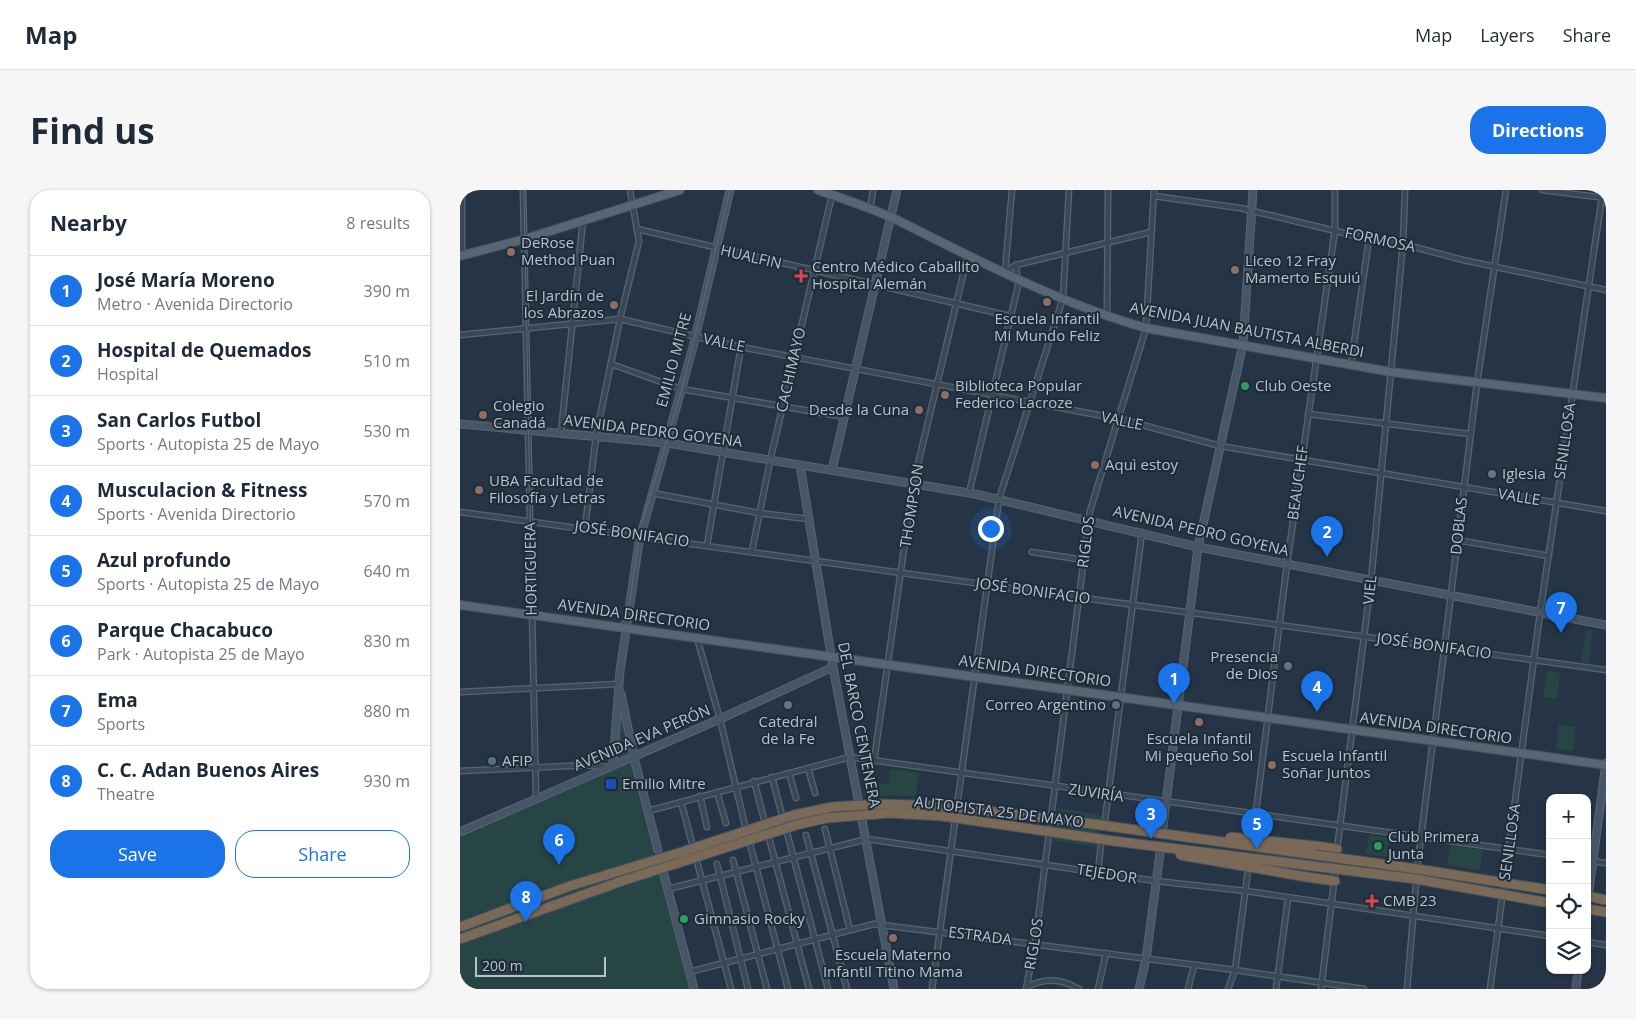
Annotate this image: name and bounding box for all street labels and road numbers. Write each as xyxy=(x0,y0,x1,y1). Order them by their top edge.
street label: FORMOSA xyxy=(1343,222,1418,256)
street label: HUALFIN xyxy=(719,239,784,273)
street label: AVENIDA JUAN BAUTISTA ALBERDI xyxy=(1128,296,1366,362)
street label: EMILIO MITRE xyxy=(651,310,695,409)
street label: CACHIMAYO xyxy=(771,325,810,414)
street label: VALLE xyxy=(701,328,747,356)
street label: SENILLOSA xyxy=(1549,401,1579,480)
street label: VALLE xyxy=(1099,406,1145,434)
street label: AVENIDA PEDRO GOYENA xyxy=(563,409,744,451)
street label: BEAUCHEF xyxy=(1282,444,1312,521)
street label: THOMPSON xyxy=(895,462,928,549)
street label: VALLE xyxy=(1497,483,1542,509)
street label: DOBLAS xyxy=(1445,496,1471,556)
street label: AVENIDA PEDRO GOYENA xyxy=(1111,500,1291,560)
street label: JOSÉ BONIFACIO xyxy=(572,515,691,551)
street label: RIGLOS xyxy=(1072,515,1098,569)
street label: HORTIGUERA xyxy=(519,522,541,616)
street label: JOSÉ BONIFACIO xyxy=(973,572,1092,608)
street label: VIEL xyxy=(1358,574,1380,606)
street label: AVENIDA DIRECTORIO xyxy=(557,593,712,635)
street label: JOSÉ BONIFACIO xyxy=(1374,627,1493,663)
street label: DEL BARCO CENTENERA xyxy=(834,640,886,810)
street label: AVENIDA DIRECTORIO xyxy=(958,649,1113,691)
street label: AVENIDA EVA PERÓN xyxy=(570,699,713,775)
street label: AVENIDA DIRECTORIO xyxy=(1359,706,1514,748)
street label: ZUVIRÍA xyxy=(1067,778,1126,806)
street label: AUTOPISTA 25 DE MAYO xyxy=(913,791,1085,831)
street label: SENILLOSA xyxy=(1494,802,1524,881)
street label: TEJEDOR xyxy=(1076,858,1139,888)
street label: RIGLOS xyxy=(1019,917,1047,971)
street label: ESTRADA xyxy=(947,921,1014,949)

